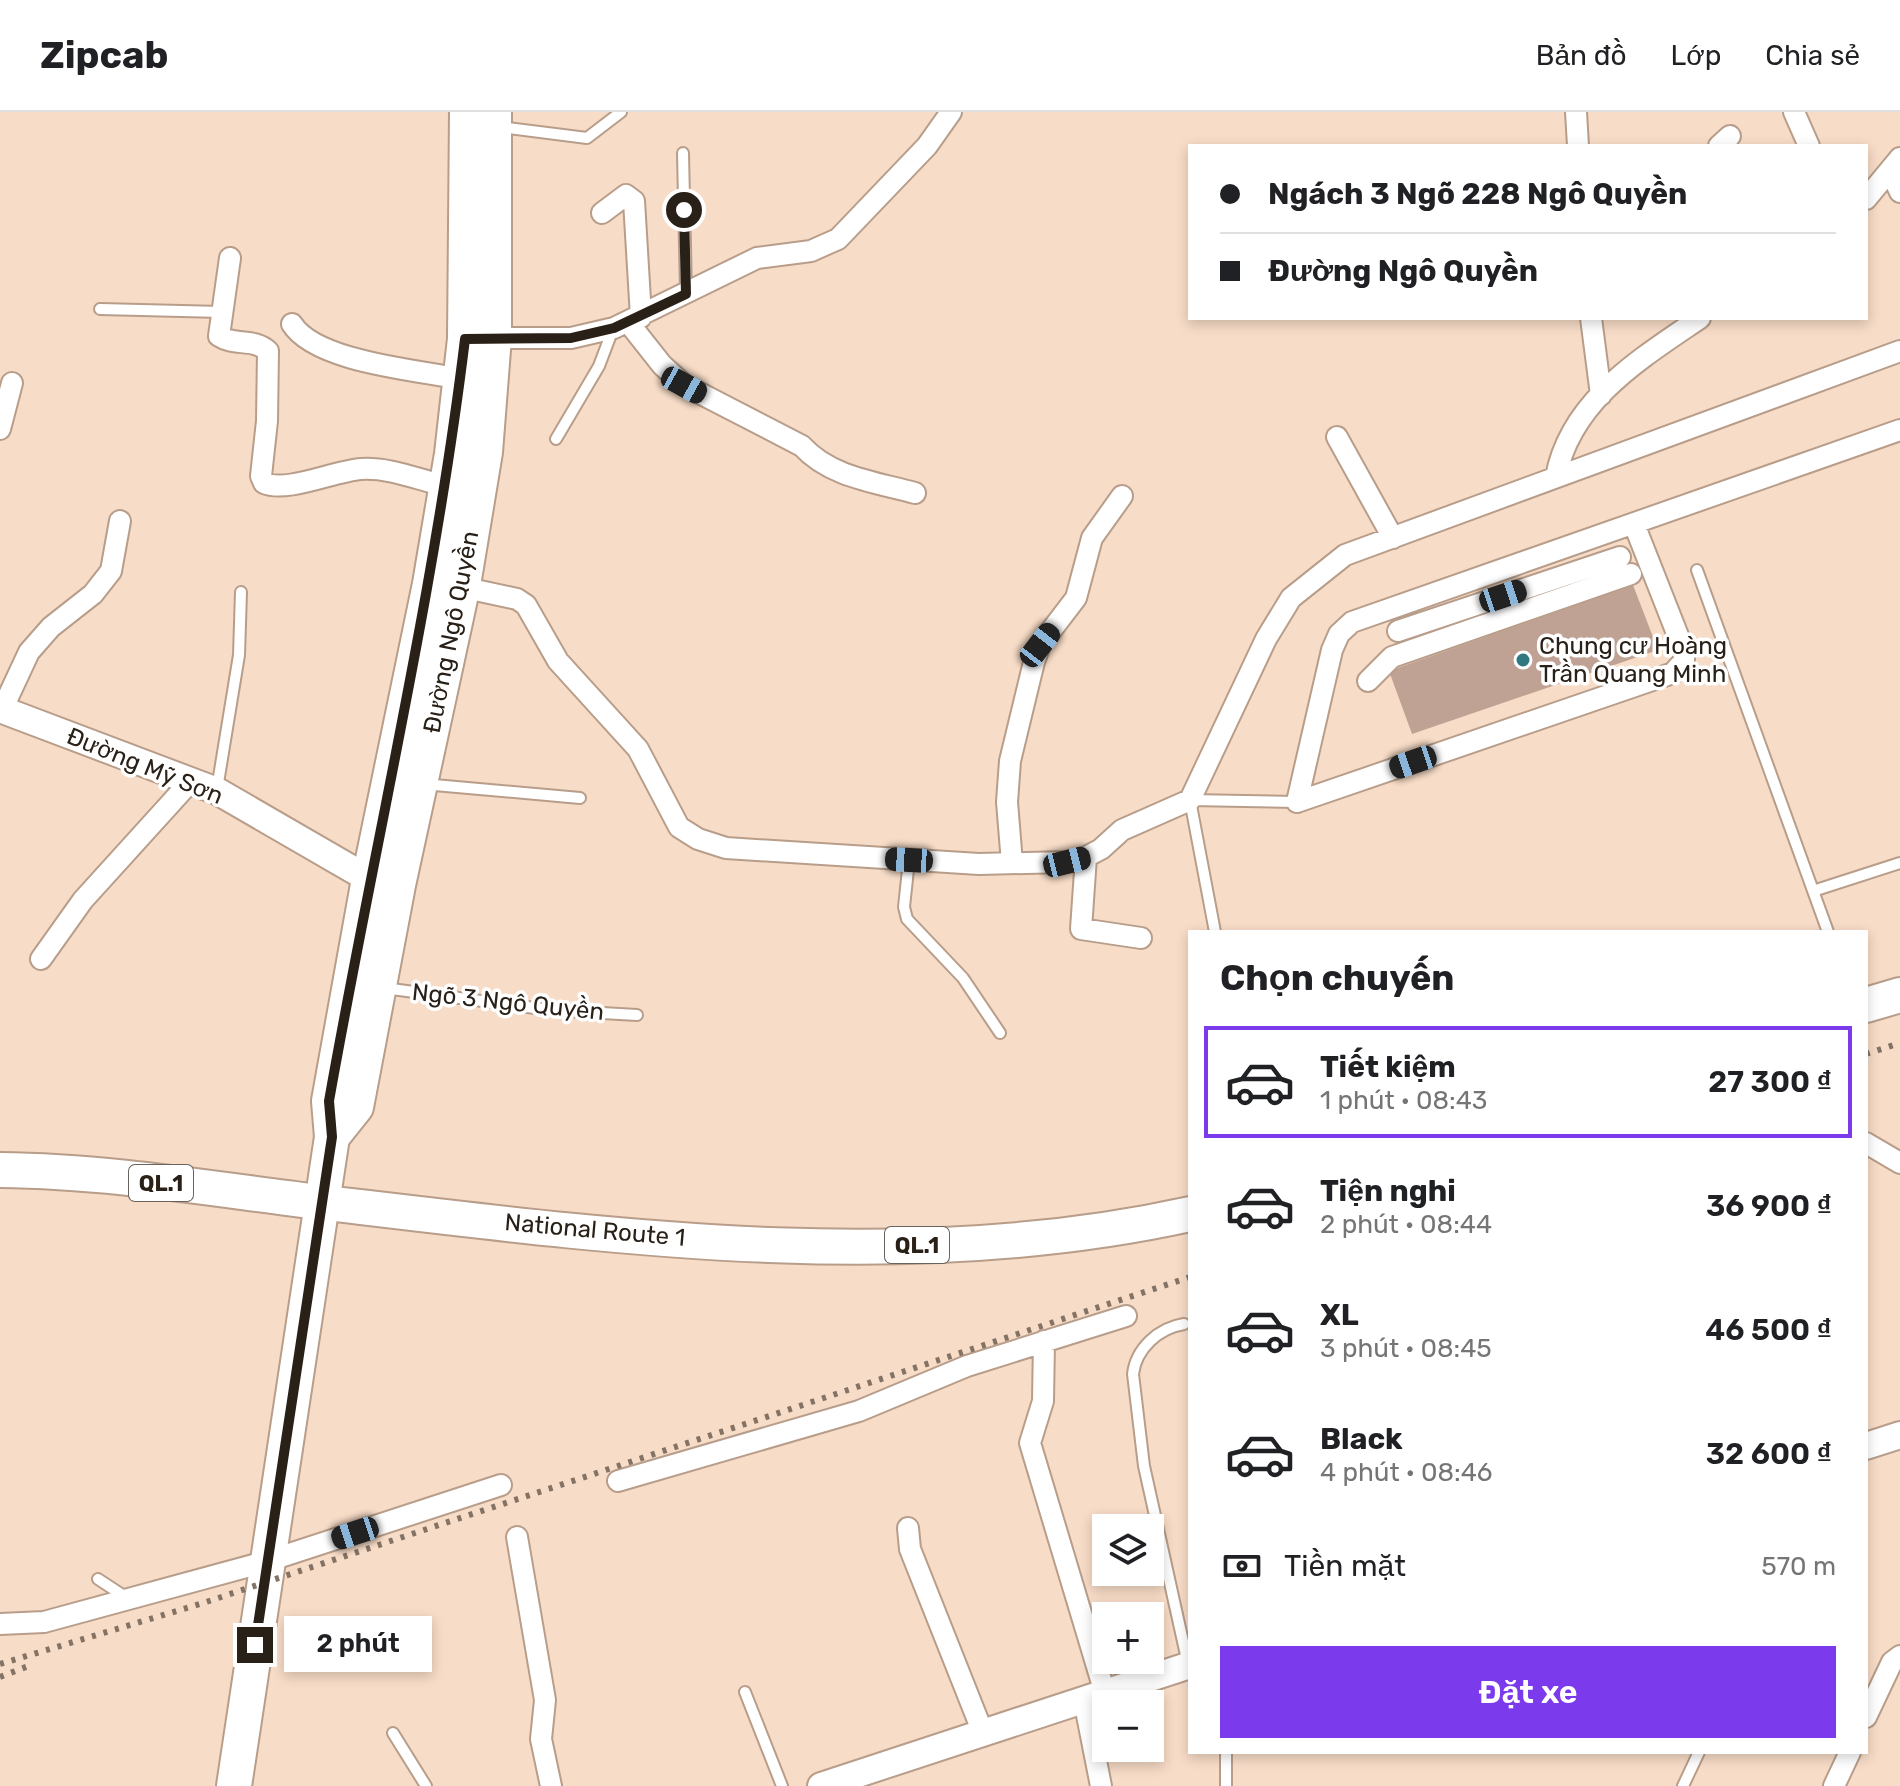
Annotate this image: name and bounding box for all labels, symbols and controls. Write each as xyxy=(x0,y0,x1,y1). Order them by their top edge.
text: Zipcab xyxy=(40,32,168,78)
text: Bản đồ xyxy=(1536,39,1627,72)
text: Lớp xyxy=(1671,39,1721,72)
text: Chia sẻ xyxy=(1765,39,1860,72)
text: Ngách 3 Ngõ 228 Ngô Quyền xyxy=(1268,176,1687,212)
route start xyxy=(666,192,702,228)
text: Đường Ngô Quyền xyxy=(1268,253,1538,289)
car xyxy=(657,363,711,407)
street label: Đường Ngô Quyền xyxy=(416,528,484,736)
car xyxy=(1476,577,1530,615)
car xyxy=(1016,619,1064,671)
place label: Chung cư Hoàng Trần Quang Minh xyxy=(1539,632,1727,688)
marker: Chung cư Hoàng Trần Quang Minh xyxy=(1514,651,1532,669)
street label: Đường Mỹ Sơn xyxy=(63,722,227,810)
car xyxy=(1386,743,1440,781)
car xyxy=(1041,845,1093,879)
car xyxy=(884,847,934,873)
text: Chọn chuyến xyxy=(1220,956,1455,999)
street label: Ngõ 3 Ngô Quyền xyxy=(410,976,606,1026)
icon: car xyxy=(1224,1046,1296,1118)
text: Tiết kiệm xyxy=(1320,1049,1456,1085)
text: 27 300 ₫ xyxy=(1708,1064,1832,1100)
text: 1 phút · 08:43 xyxy=(1320,1085,1487,1116)
road number: QL.1 xyxy=(129,1165,193,1201)
icon: car xyxy=(1224,1170,1296,1242)
text: Tiện nghi xyxy=(1320,1173,1456,1209)
text: 36 900 ₫ xyxy=(1706,1188,1832,1224)
street label: National Route 1 xyxy=(504,1208,686,1252)
text: 2 phút · 08:44 xyxy=(1320,1209,1492,1240)
road number: QL.1 xyxy=(885,1227,949,1263)
icon: car xyxy=(1224,1294,1296,1366)
text: XL xyxy=(1320,1297,1359,1333)
text: 46 500 ₫ xyxy=(1705,1312,1832,1348)
text: 3 phút · 08:45 xyxy=(1320,1333,1492,1364)
icon: car xyxy=(1224,1418,1296,1490)
text: Black xyxy=(1320,1421,1403,1457)
text: 32 600 ₫ xyxy=(1706,1436,1832,1472)
text: 4 phút · 08:46 xyxy=(1320,1457,1493,1488)
car xyxy=(328,1514,382,1552)
map controls xyxy=(1092,1514,1164,1762)
button: layers xyxy=(1092,1514,1164,1586)
icon: cash xyxy=(1220,1544,1264,1588)
text: Tiền mặt xyxy=(1284,1548,1406,1584)
text: 570 m xyxy=(1761,1551,1836,1582)
button: + xyxy=(1092,1602,1164,1674)
callout: 2 phút xyxy=(283,1617,431,1673)
route end xyxy=(237,1627,273,1663)
text: 2 phút xyxy=(316,1628,400,1659)
button: Đặt xe xyxy=(1220,1646,1836,1738)
button: − xyxy=(1092,1690,1164,1762)

